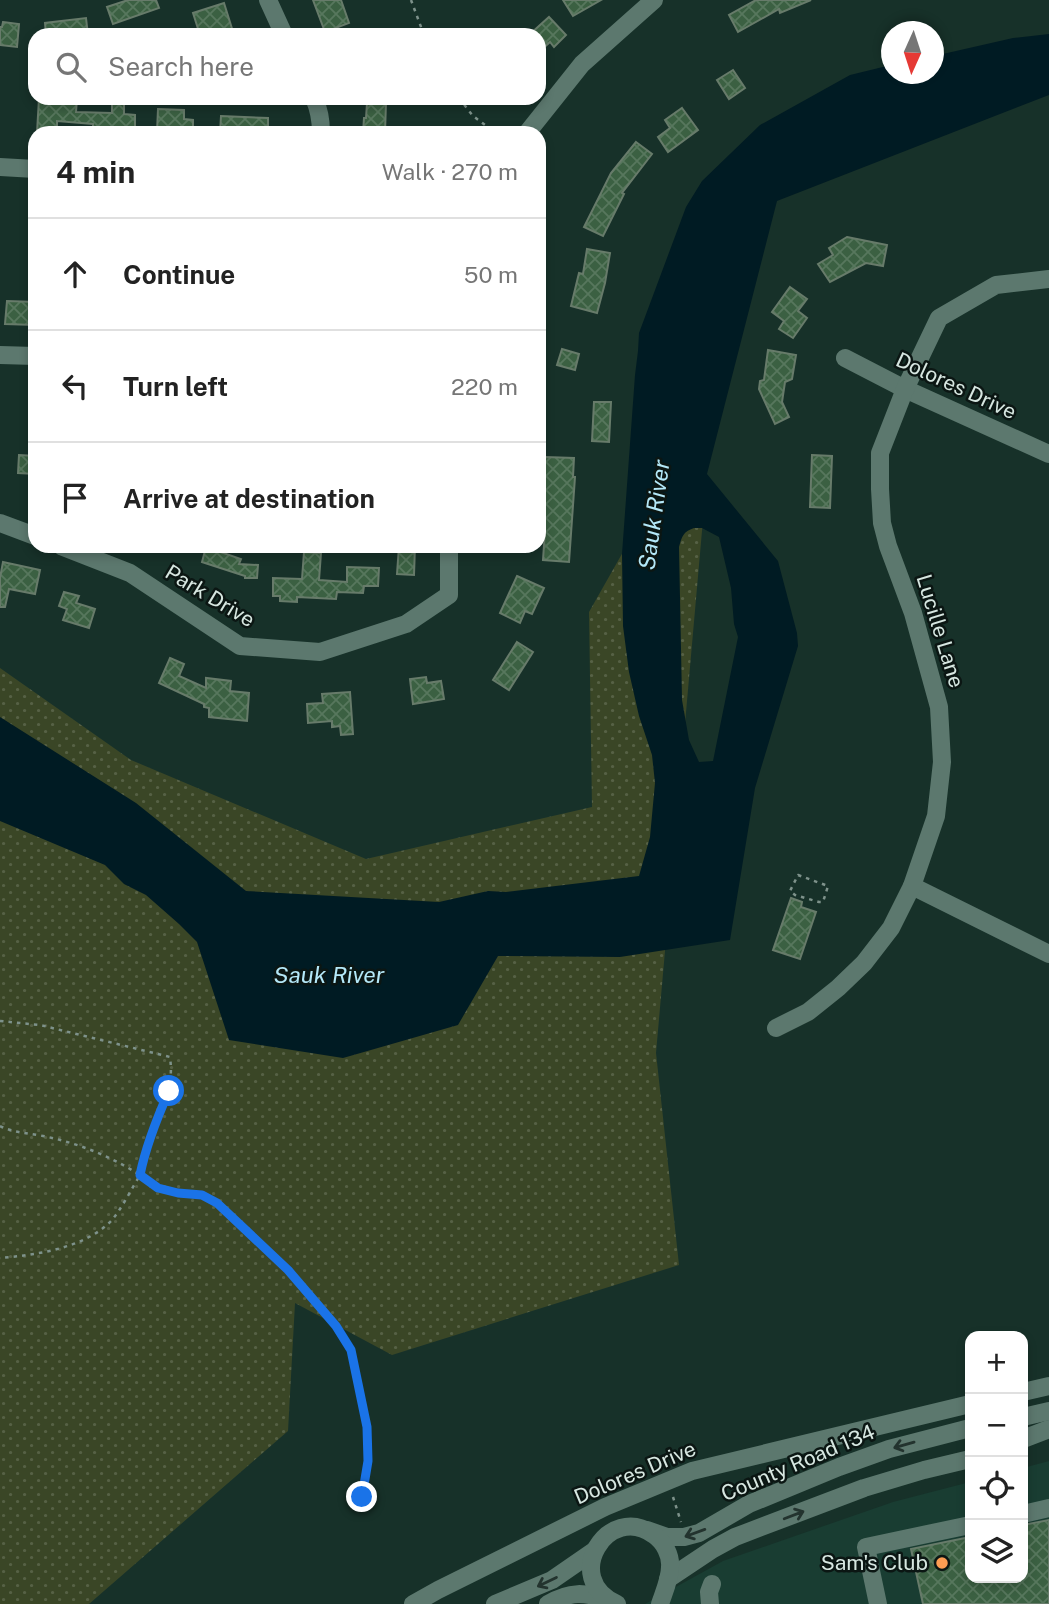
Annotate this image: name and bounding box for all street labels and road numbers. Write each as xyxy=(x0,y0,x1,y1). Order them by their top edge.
street label: Dolores Drive xyxy=(892,347,1020,424)
street label: Park Drive xyxy=(161,559,260,632)
street label: Lucille Lane xyxy=(911,571,970,691)
street label: County Road 134 xyxy=(717,1419,878,1506)
street label: Dolores Drive xyxy=(570,1436,699,1509)

